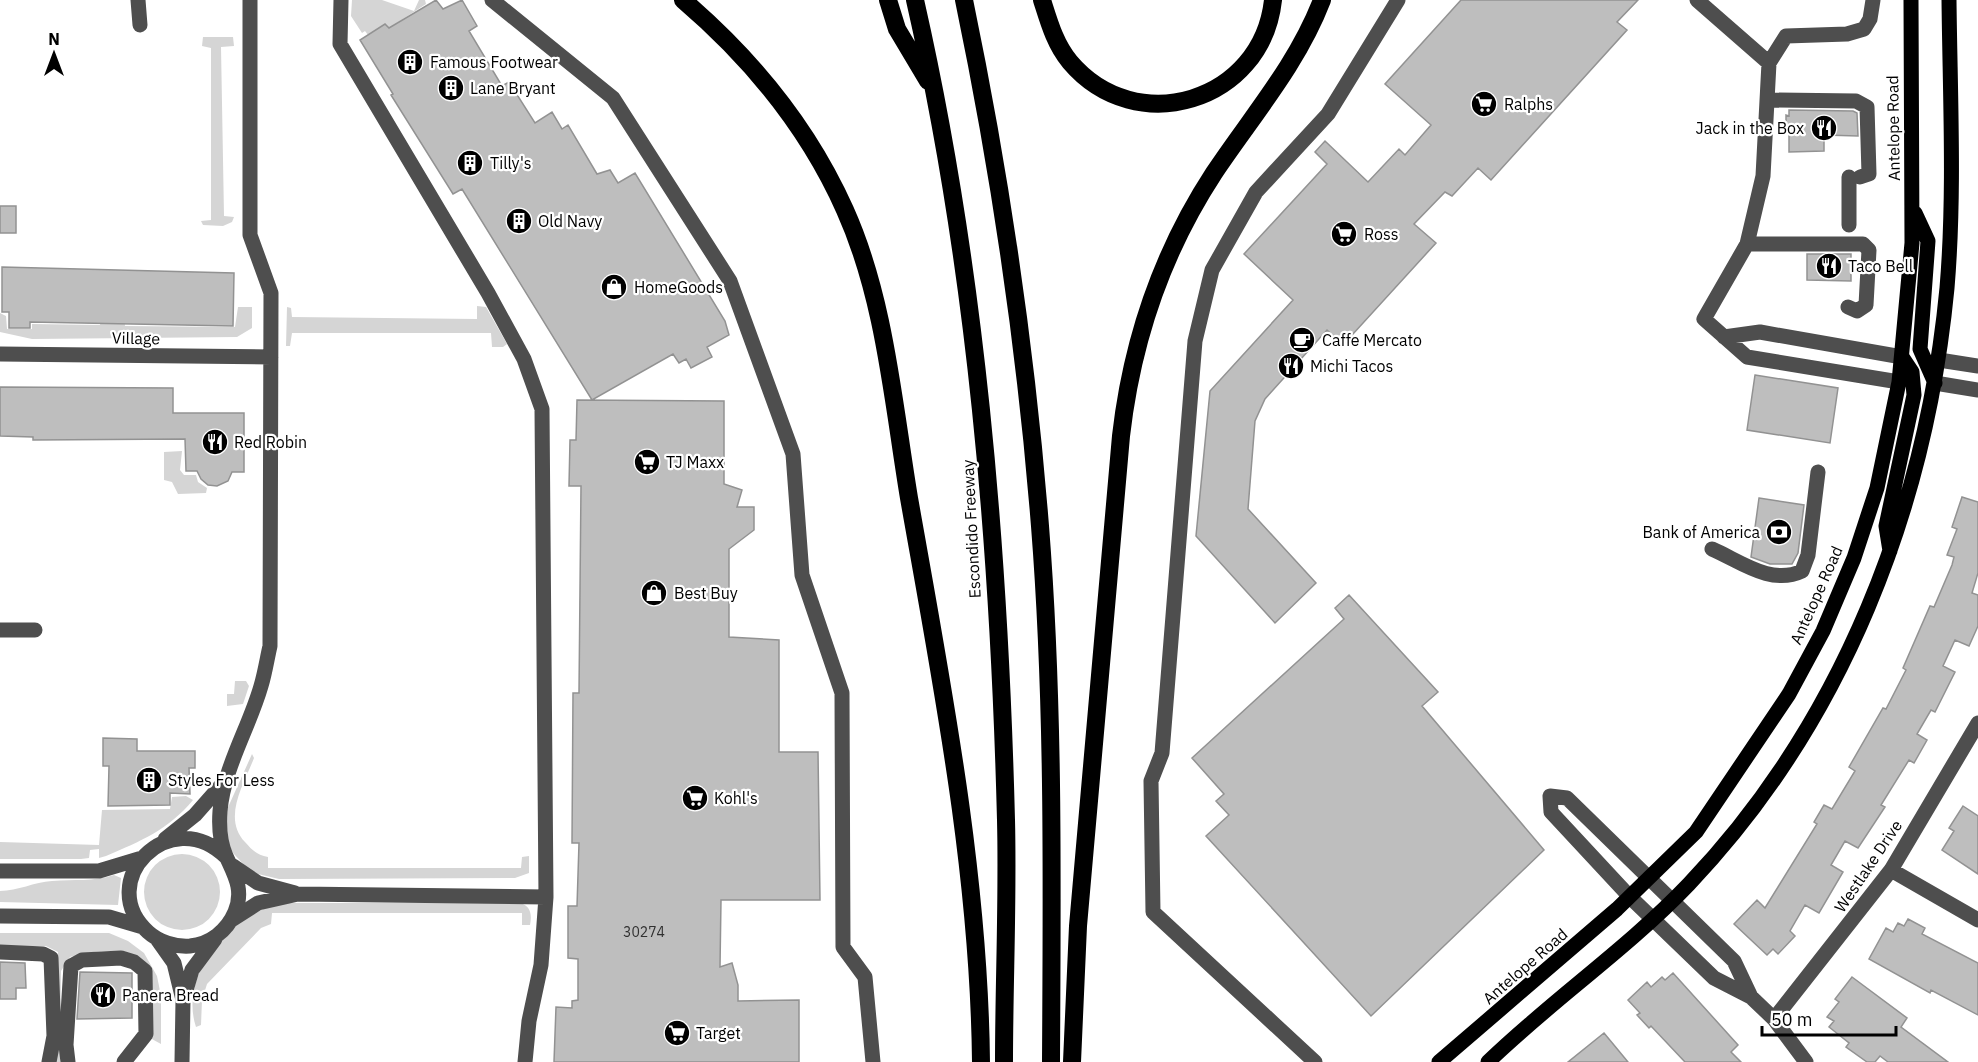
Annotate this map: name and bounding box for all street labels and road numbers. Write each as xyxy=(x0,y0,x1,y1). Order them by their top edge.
street label: Antelope Road xyxy=(1882,75,1904,181)
street label: Village xyxy=(112,328,160,348)
street label: Escondido Freeway xyxy=(957,459,985,599)
street label: Antelope Road xyxy=(1785,543,1847,647)
street label: Westlake Drive xyxy=(1830,816,1906,916)
street label: Antelope Road xyxy=(1479,924,1571,1008)

